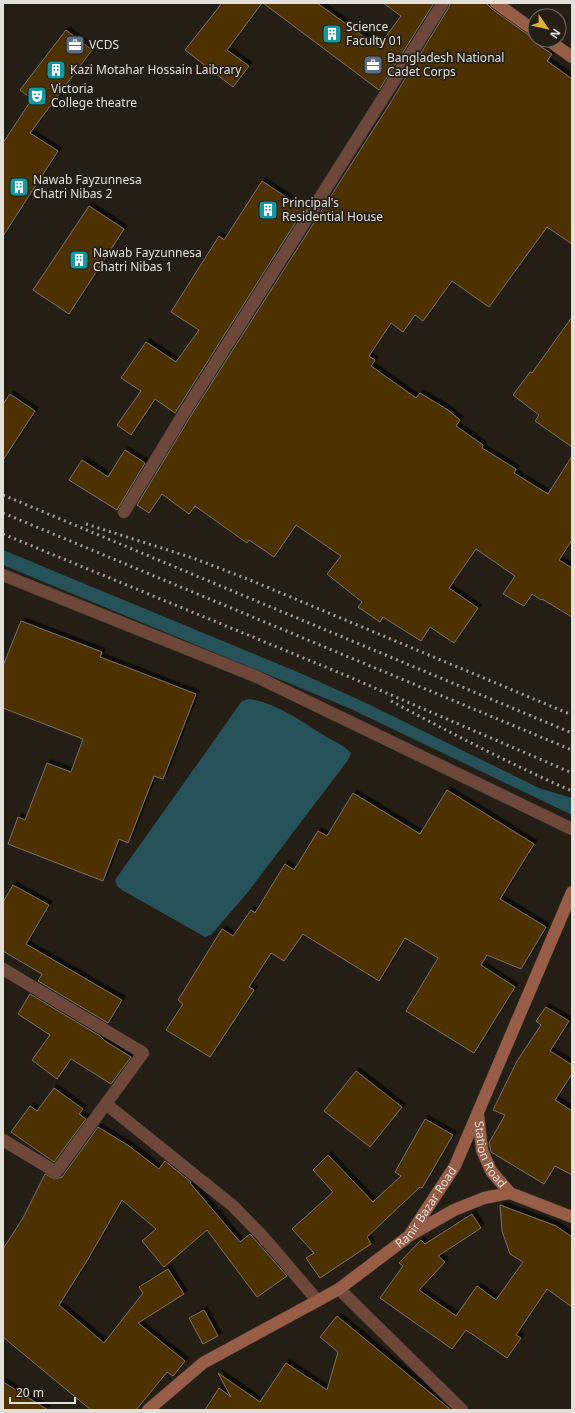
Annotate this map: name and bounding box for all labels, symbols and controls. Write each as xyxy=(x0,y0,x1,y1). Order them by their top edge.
north arrow xyxy=(527,8,567,48)
place label: Science Faculty 01 xyxy=(346,18,403,49)
building icon: Science Faculty 01 xyxy=(321,23,343,45)
text: N xyxy=(547,26,564,42)
office icon: VCDS xyxy=(64,34,86,56)
place label: VCDS xyxy=(89,36,119,53)
place label: Bangladesh National Cadet Corps xyxy=(387,49,504,80)
office icon: Bangladesh National Cadet Corps xyxy=(362,54,384,76)
building icon: Kazi Motahar Hossain Laibrary xyxy=(45,59,67,81)
place label: Kazi Motahar Hossain Laibrary xyxy=(70,61,242,78)
place label: Victoria College theatre xyxy=(51,80,137,111)
theatre icon: Victoria College theatre xyxy=(26,85,48,107)
place label: Nawab Fayzunnesa Chatri Nibas 2 xyxy=(33,171,142,202)
building icon: Nawab Fayzunnesa Chatri Nibas 2 xyxy=(8,176,30,198)
place label: Principal's Residential House xyxy=(282,194,383,225)
building icon: Principal's Residential House xyxy=(257,199,279,221)
place label: Nawab Fayzunnesa Chatri Nibas 1 xyxy=(93,244,202,275)
building icon: Nawab Fayzunnesa Chatri Nibas 1 xyxy=(68,249,90,271)
street label: Station Road xyxy=(471,1120,511,1191)
street label: Ranir Bazar Road xyxy=(391,1163,460,1252)
scale bar xyxy=(10,1379,75,1405)
text: 20 m xyxy=(16,1384,44,1401)

